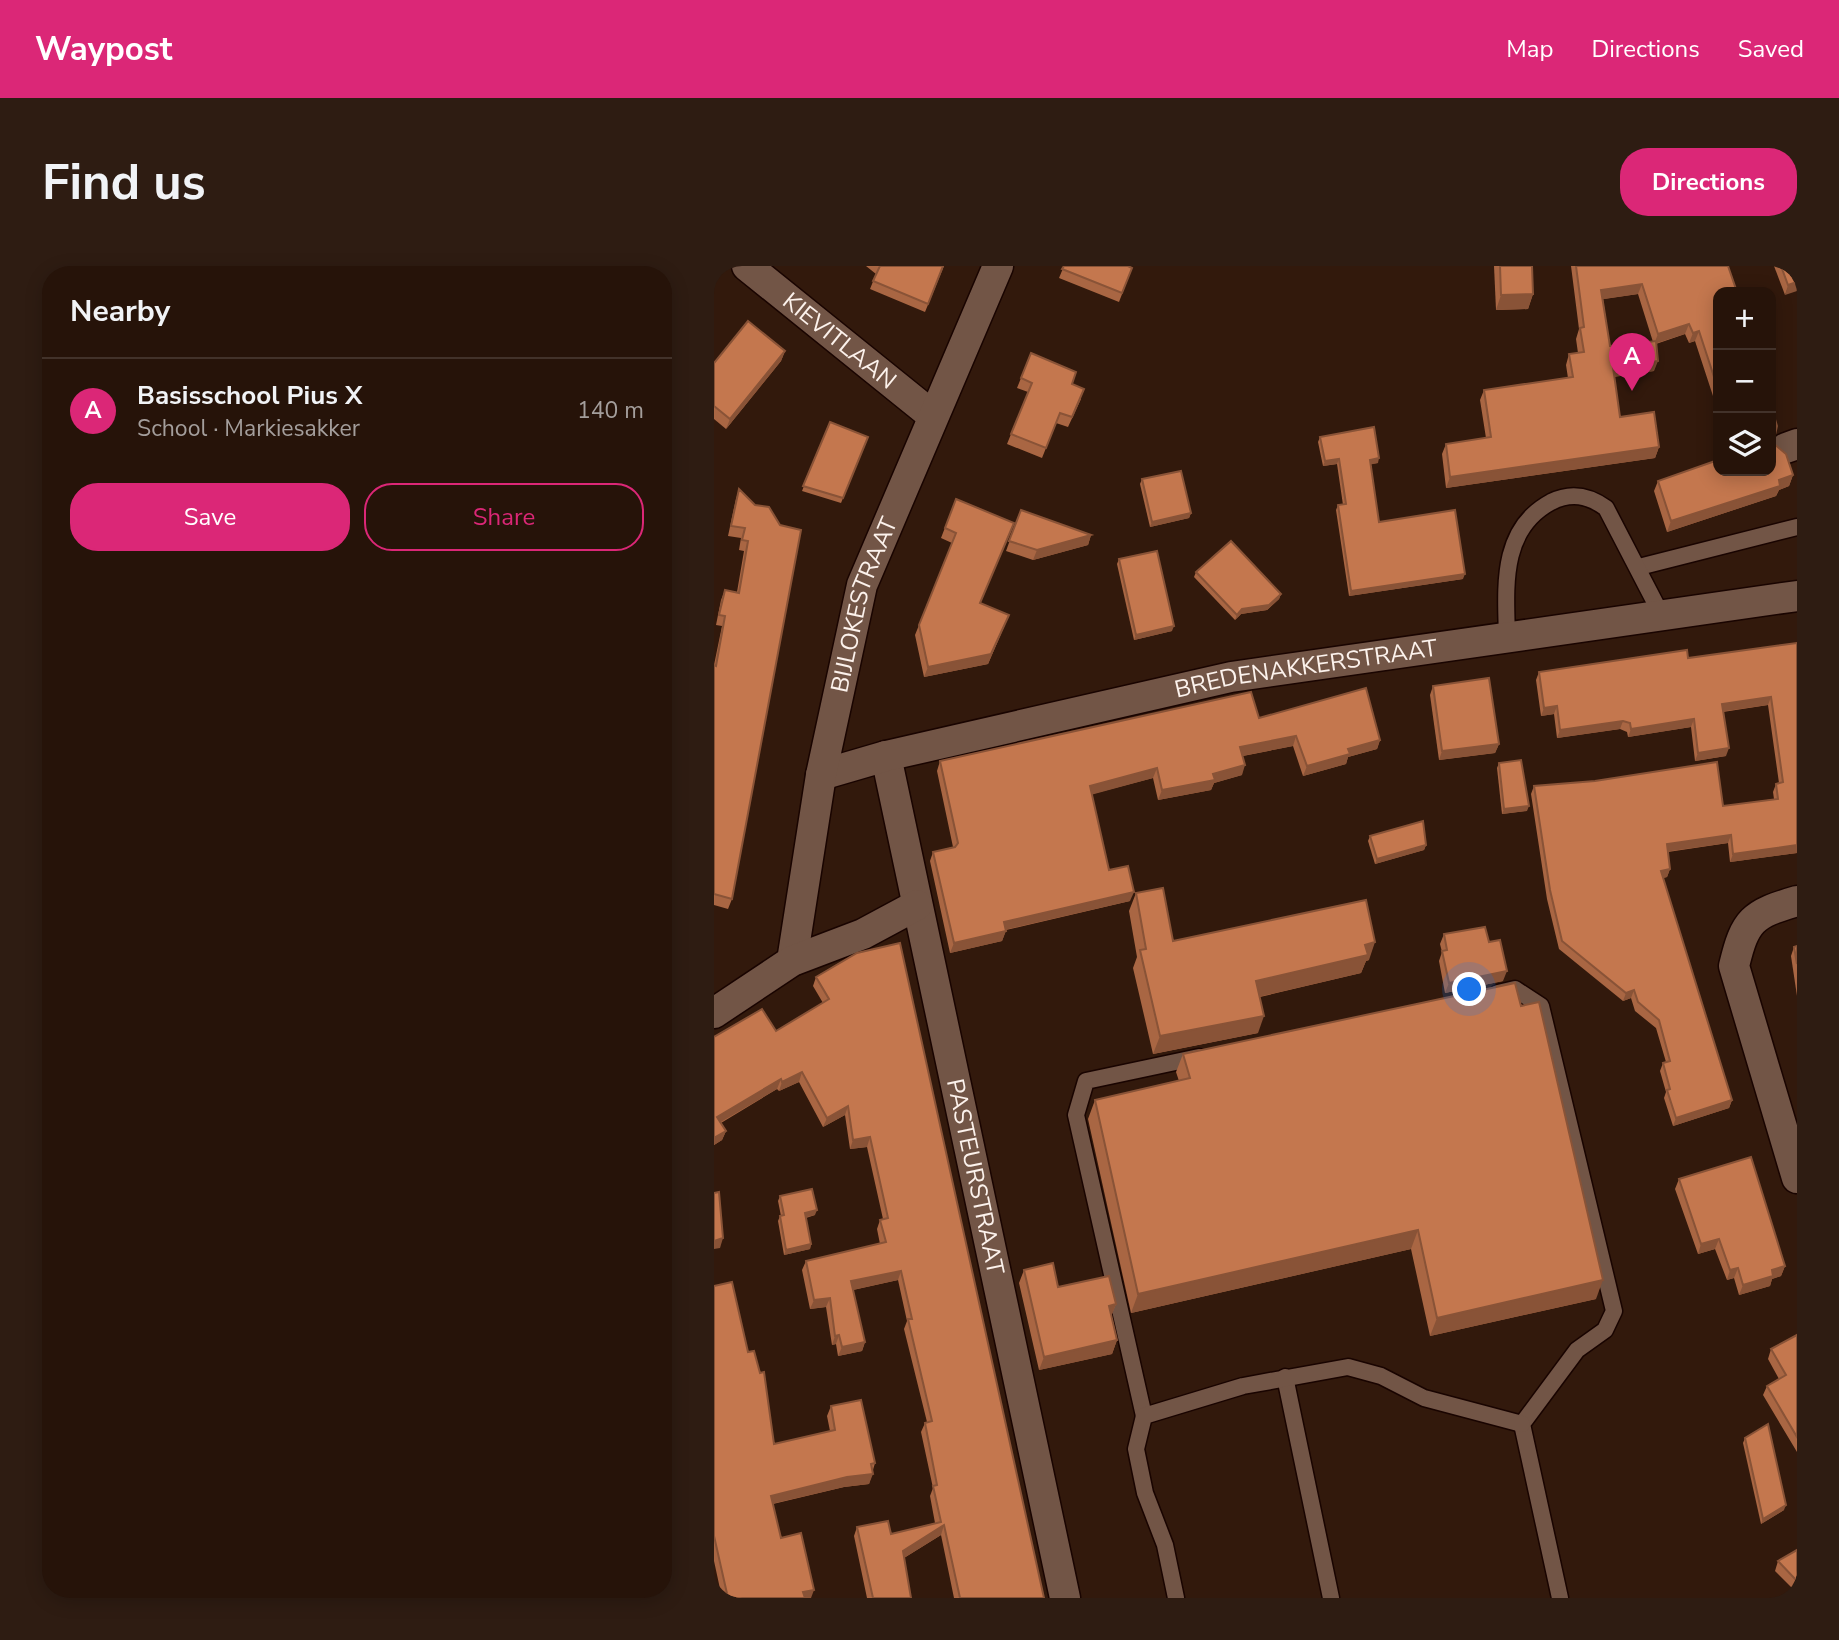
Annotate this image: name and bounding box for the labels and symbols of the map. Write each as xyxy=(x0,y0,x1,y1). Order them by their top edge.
street label: KIEVITLAAN xyxy=(776,285,903,396)
pin: A xyxy=(1609,333,1655,391)
street label: BIJLOKESTRAAT xyxy=(823,512,905,695)
street label: BREDENAKKERSTRAAT xyxy=(1171,632,1440,705)
your location xyxy=(1452,972,1486,1006)
street label: PASTEURSTRAAT xyxy=(939,1076,1012,1278)

